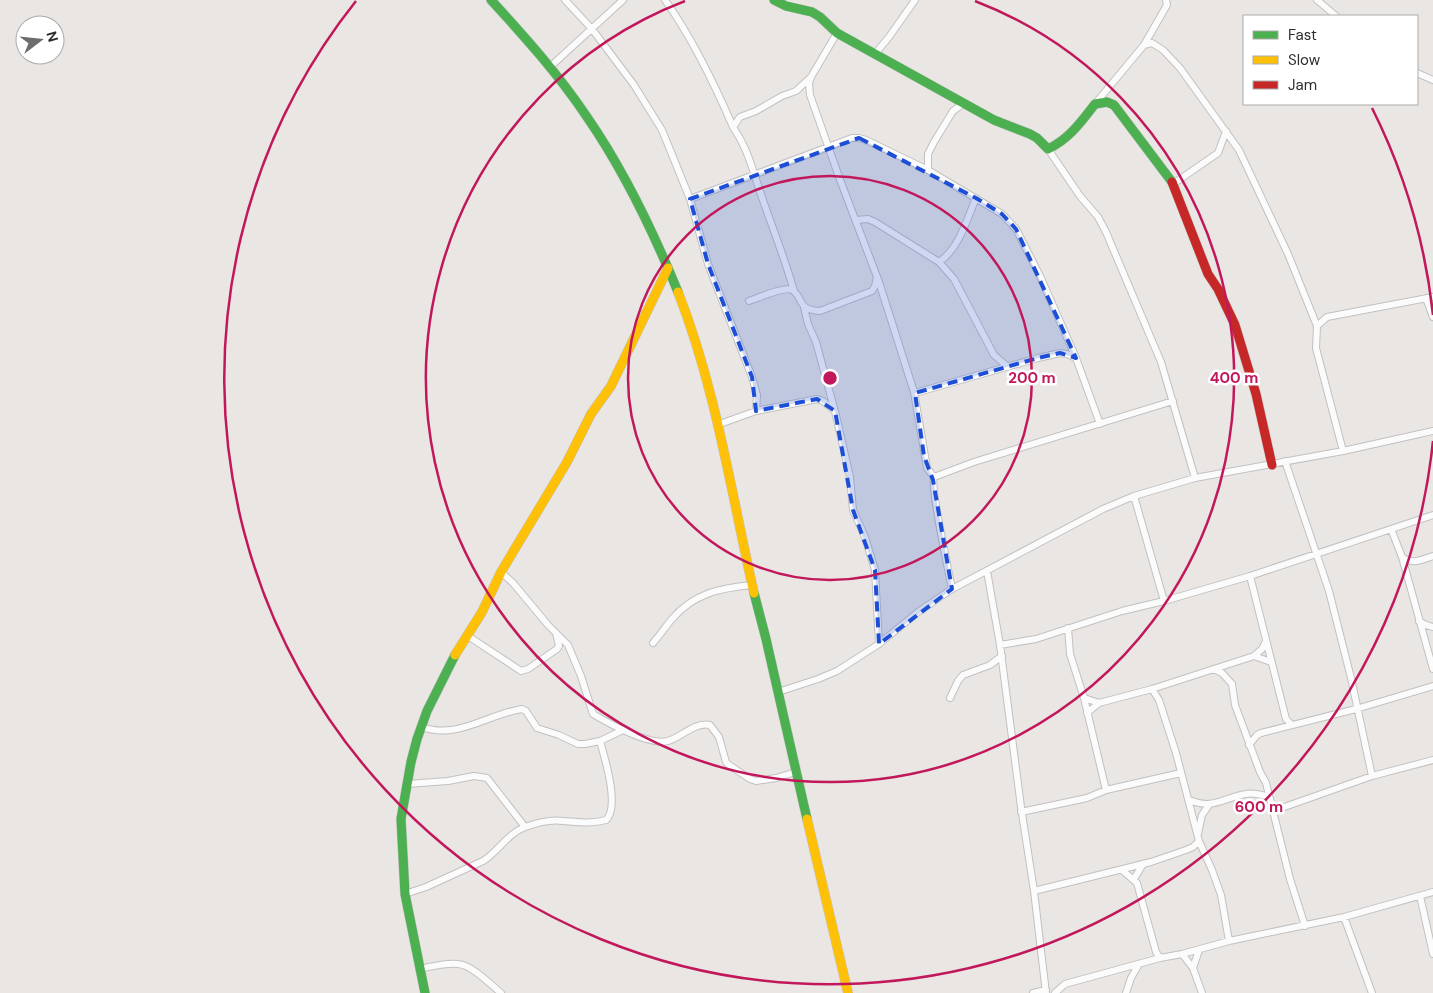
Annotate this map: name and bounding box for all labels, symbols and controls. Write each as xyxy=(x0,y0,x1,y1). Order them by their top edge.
north arrow xyxy=(15,15,65,65)
legend xyxy=(1243,15,1418,105)
text: Fast xyxy=(1288,25,1317,45)
text: N xyxy=(42,29,63,44)
text: Slow xyxy=(1288,50,1321,70)
text: Jam xyxy=(1288,75,1317,95)
text: 200 m xyxy=(1008,368,1056,388)
text: 400 m xyxy=(1210,368,1258,388)
centre of rings xyxy=(821,369,839,387)
text: 600 m xyxy=(1235,797,1283,817)

